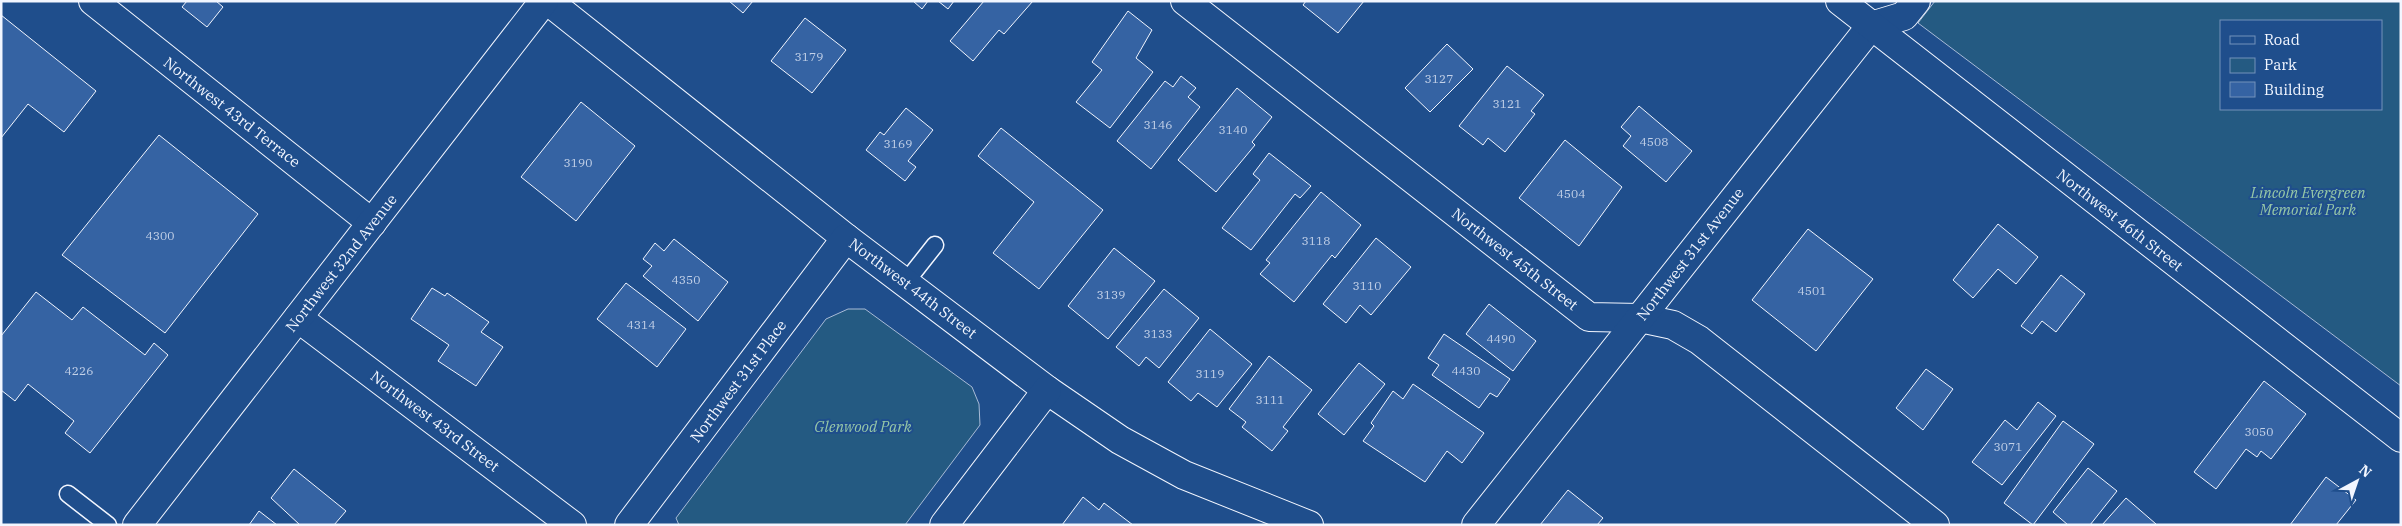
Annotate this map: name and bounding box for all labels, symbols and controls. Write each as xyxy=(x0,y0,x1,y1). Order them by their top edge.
legend xyxy=(2220,20,2382,110)
text: Road xyxy=(2264,30,2300,49)
house number: 3179 xyxy=(795,49,823,64)
street label: Northwest 43rd Terrace xyxy=(160,53,304,171)
text: Park xyxy=(2264,55,2297,74)
house number: 3127 xyxy=(1425,71,1453,86)
text: Building xyxy=(2264,80,2324,99)
house number: 3121 xyxy=(1493,96,1521,111)
house number: 3146 xyxy=(1144,117,1172,132)
house number: 3140 xyxy=(1219,122,1247,137)
house number: 4508 xyxy=(1640,134,1668,149)
house number: 3169 xyxy=(884,136,912,151)
house number: 3190 xyxy=(564,155,592,170)
street label: Northwest 46th Street xyxy=(2053,165,2187,275)
park label: Lincoln Evergreen Memorial Park xyxy=(2250,183,2366,219)
street label: Northwest 31st Avenue xyxy=(1632,184,1748,324)
house number: 4504 xyxy=(1557,186,1585,201)
street label: Northwest 32nd Avenue xyxy=(281,190,401,336)
street label: Northwest 45th Street xyxy=(1448,204,1582,314)
house number: 4300 xyxy=(146,228,174,243)
house number: 3118 xyxy=(1302,233,1330,248)
street label: Northwest 44th Street xyxy=(845,234,981,342)
house number: 4350 xyxy=(672,272,700,287)
house number: 3110 xyxy=(1353,278,1381,293)
house number: 4501 xyxy=(1798,283,1826,298)
house number: 3139 xyxy=(1097,287,1125,302)
street label: Northwest 31st Place xyxy=(686,316,790,446)
house number: 4314 xyxy=(627,317,655,332)
house number: 3133 xyxy=(1144,326,1172,341)
house number: 4490 xyxy=(1487,331,1515,346)
house number: 4226 xyxy=(65,363,93,378)
house number: 4430 xyxy=(1452,363,1480,378)
street label: Northwest 43rd Street xyxy=(367,366,503,476)
house number: 3119 xyxy=(1196,366,1224,381)
house number: 3111 xyxy=(1256,392,1284,407)
park label: Glenwood Park xyxy=(814,417,912,436)
house number: 3050 xyxy=(2245,424,2273,439)
house number: 3071 xyxy=(1994,439,2022,454)
north arrow xyxy=(2332,456,2382,506)
text: N xyxy=(2355,461,2375,481)

